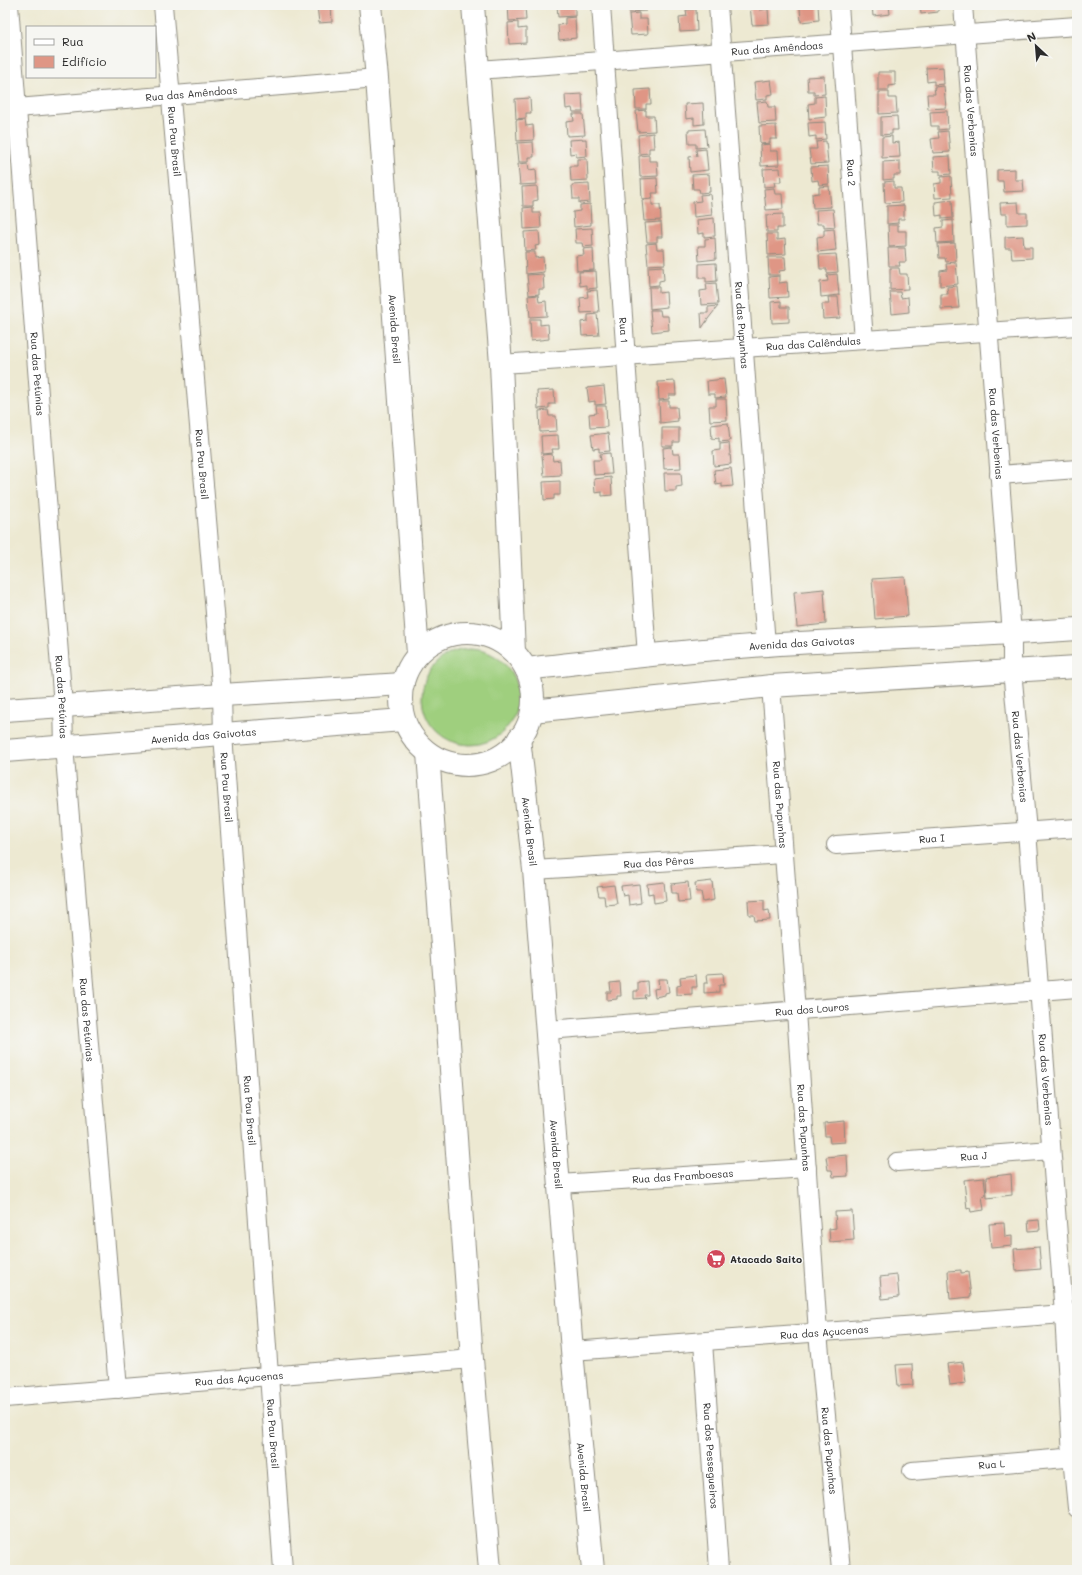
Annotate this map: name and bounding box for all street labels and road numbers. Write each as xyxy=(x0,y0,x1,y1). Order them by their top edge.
street label: Rua das Amêndoas xyxy=(731,38,824,58)
street label: Rua das Verbenias xyxy=(961,64,982,157)
street label: Rua das Amêndoas xyxy=(145,83,238,104)
street label: Rua Pau Brasil xyxy=(165,106,185,177)
street label: Rua 2 xyxy=(844,159,859,186)
street label: Rua das Pupunhas xyxy=(732,281,752,369)
street label: Avenida Brasil xyxy=(385,294,404,364)
street label: Rua 1 xyxy=(616,317,632,344)
street label: Rua das Petúnias xyxy=(27,332,48,416)
street label: Rua das Calêndulas xyxy=(765,333,861,354)
street label: Rua das Verbenias xyxy=(986,387,1007,480)
street label: Rua Pau Brasil xyxy=(192,429,212,500)
street label: Avenida das Gaivotas xyxy=(748,633,855,653)
street label: Rua das Petúnias xyxy=(52,655,71,739)
street label: Rua das Verbenias xyxy=(1009,710,1031,803)
street label: Avenida das Gaivotas xyxy=(150,724,257,747)
street label: Rua Pau Brasil xyxy=(217,752,236,823)
street label: Rua das Pupunhas xyxy=(770,760,790,849)
street label: Avenida Brasil xyxy=(519,796,541,867)
street label: Rua I xyxy=(918,830,946,846)
street label: Rua das Pêras xyxy=(623,853,694,871)
street label: Rua das Petúnias xyxy=(77,978,98,1062)
street label: Rua dos Louros xyxy=(775,999,850,1019)
street label: Rua das Verbenias xyxy=(1036,1033,1057,1126)
street label: Rua Pau Brasil xyxy=(241,1075,260,1146)
street label: Rua das Pupunhas xyxy=(794,1084,814,1172)
street label: Avenida Brasil xyxy=(547,1119,566,1190)
street label: Rua J xyxy=(960,1148,988,1164)
street label: Rua das Framboesas xyxy=(632,1166,734,1186)
street label: Rua das Açucenas xyxy=(780,1322,869,1342)
street label: Rua das Açucenas xyxy=(194,1368,284,1389)
street label: Rua Pau Brasil xyxy=(264,1398,283,1469)
street label: Rua dos Pessegueiros xyxy=(700,1402,722,1509)
street label: Rua das Pupunhas xyxy=(818,1406,841,1495)
street label: Avenida Brasil xyxy=(574,1442,594,1512)
street label: Rua L xyxy=(978,1456,1006,1472)

